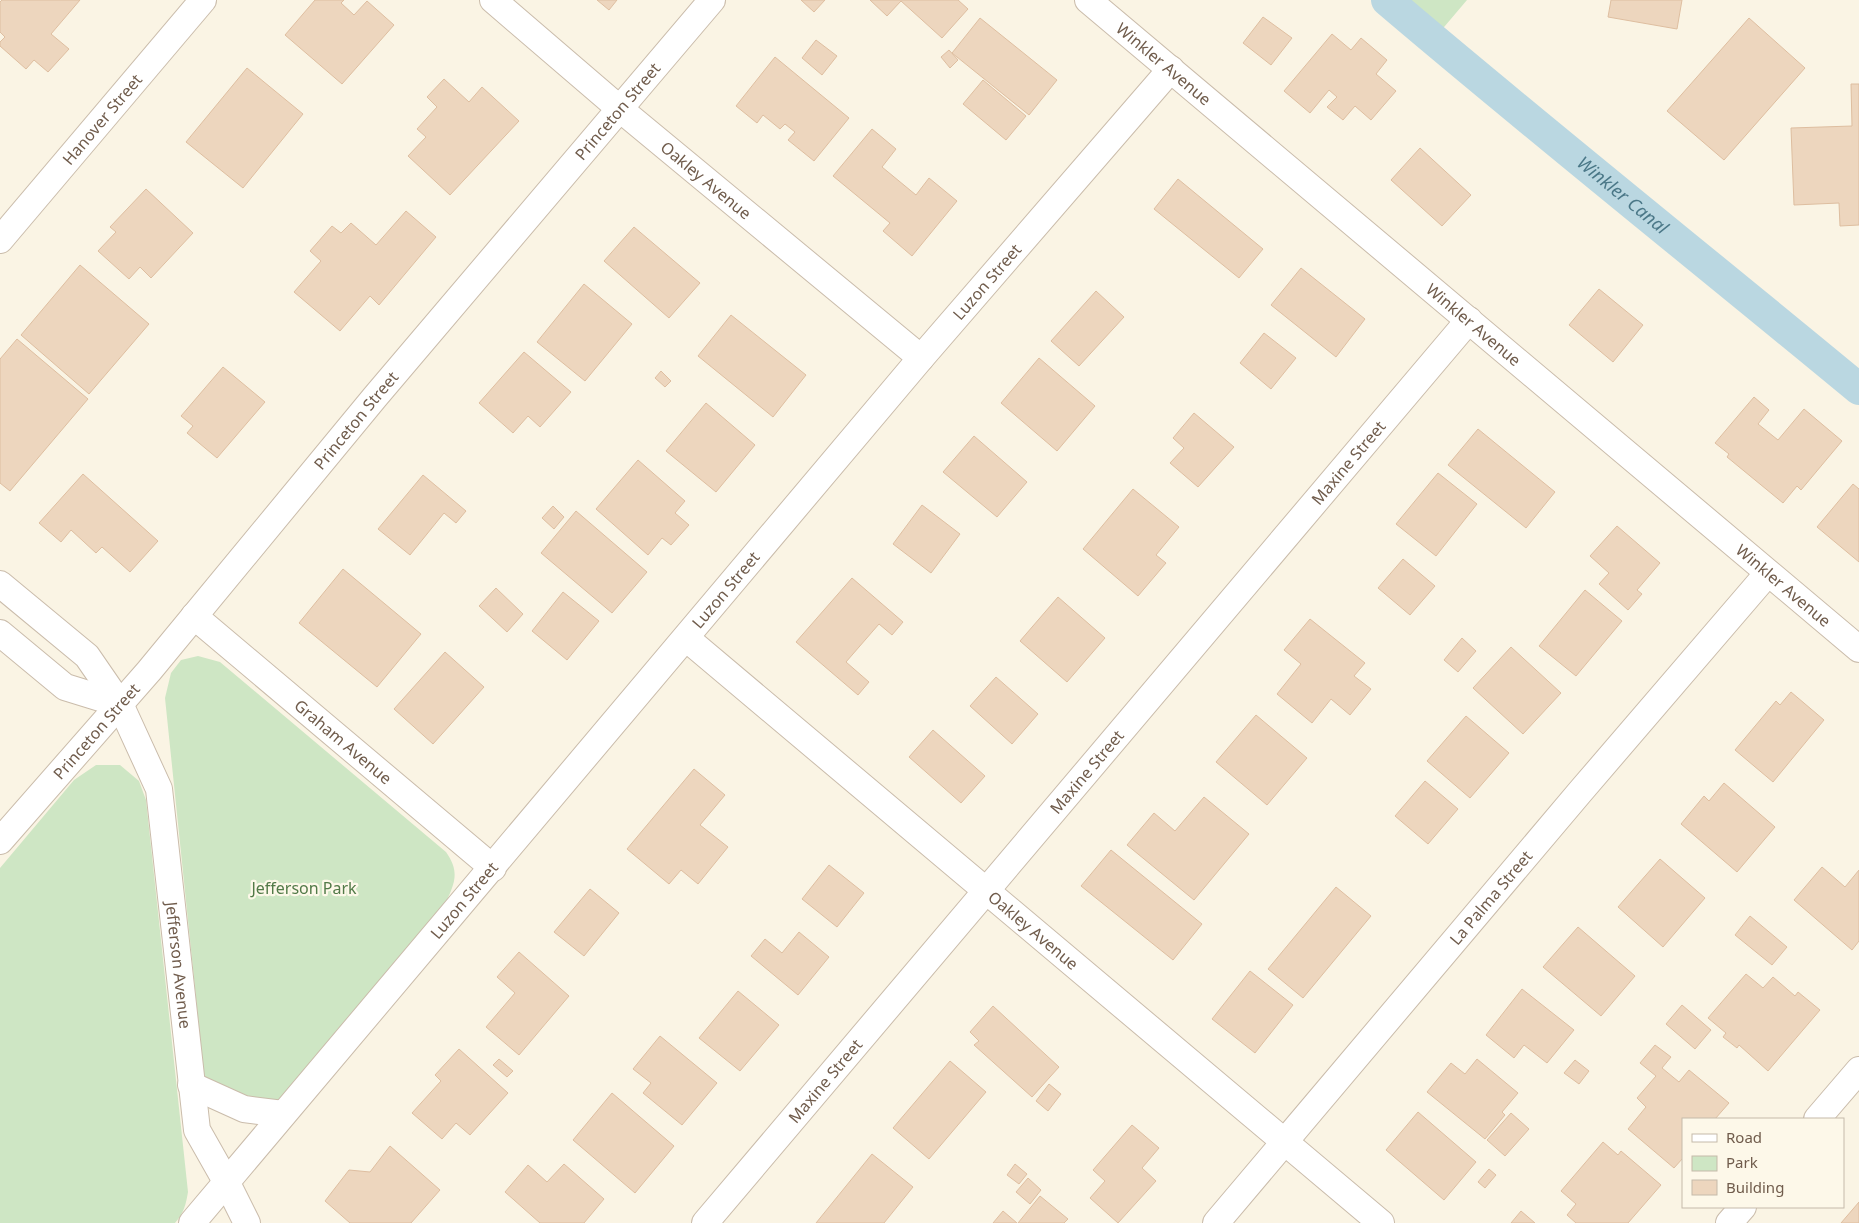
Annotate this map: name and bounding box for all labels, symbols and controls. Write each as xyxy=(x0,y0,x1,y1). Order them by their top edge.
street label: Winkler Avenue xyxy=(1112,17,1216,110)
street label: Princeton Street xyxy=(570,58,665,165)
street label: Hanover Street xyxy=(57,69,147,170)
street label: Oakley Avenue xyxy=(656,136,756,224)
water label: Winkler Canal xyxy=(1572,150,1674,239)
street label: Luzon Street xyxy=(948,239,1026,325)
street label: Winkler Avenue xyxy=(1421,278,1526,371)
street label: Princeton Street xyxy=(309,367,403,474)
street label: Maxine Street xyxy=(1306,416,1390,509)
street label: Winkler Avenue xyxy=(1731,539,1836,632)
street label: Luzon Street xyxy=(687,547,765,633)
street label: Princeton Street xyxy=(48,678,145,784)
street label: Graham Avenue xyxy=(290,694,397,789)
street label: Maxine Street xyxy=(1045,725,1129,819)
street label: La Palma Street xyxy=(1445,846,1537,949)
street label: Luzon Street xyxy=(425,857,503,943)
park label: Jefferson Park xyxy=(249,877,357,899)
street label: Oakley Avenue xyxy=(984,886,1083,975)
street label: Jefferson Avenue xyxy=(160,899,197,1030)
street label: Maxine Street xyxy=(783,1034,867,1128)
legend xyxy=(1682,1118,1844,1208)
text: Road xyxy=(1726,1127,1762,1147)
text: Park xyxy=(1726,1152,1758,1172)
text: Building xyxy=(1726,1177,1784,1197)

